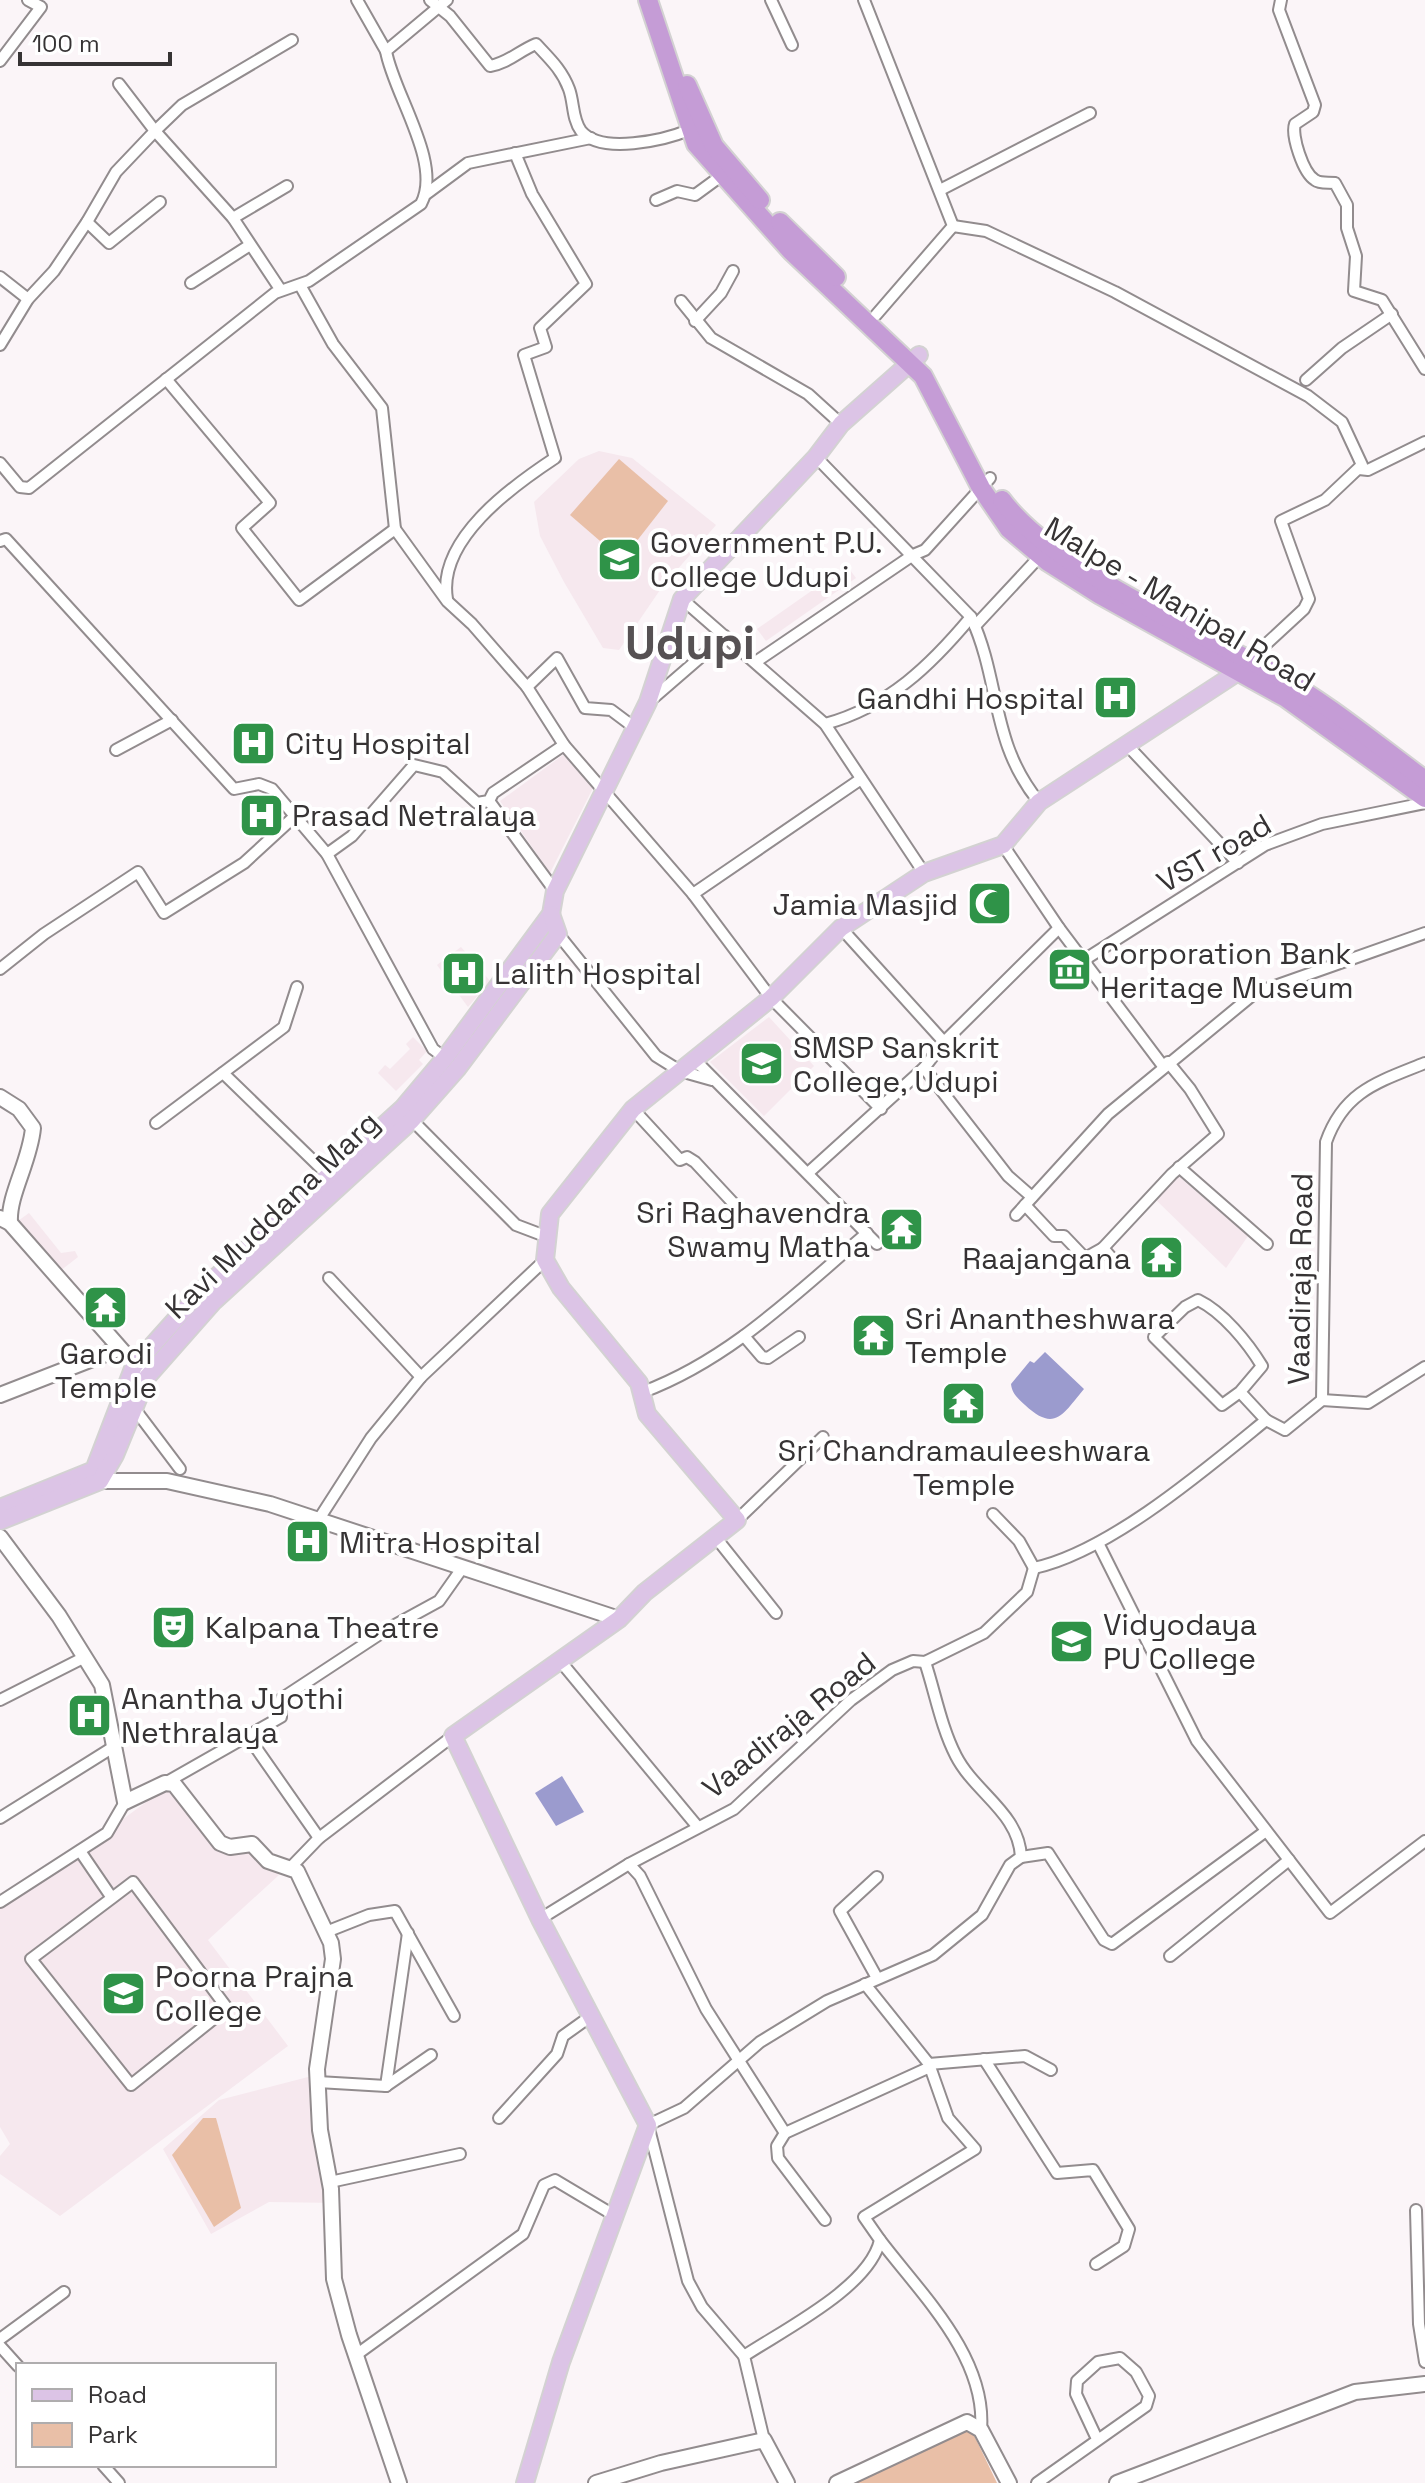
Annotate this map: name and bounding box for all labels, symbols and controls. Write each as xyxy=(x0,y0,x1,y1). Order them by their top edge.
scale bar xyxy=(20,16,170,66)
text: 100 m xyxy=(32,28,100,59)
street label: Malpe - Manipal Road xyxy=(1037,508,1323,700)
place label: Government P.U. College Udupi xyxy=(650,523,883,596)
school or university icon: Government P.U. College Udupi xyxy=(595,535,643,583)
district label: Udupi xyxy=(625,614,755,672)
hospital icon: Gandhi Hospital xyxy=(1091,674,1139,722)
place label: Gandhi Hospital xyxy=(857,679,1084,718)
hospital icon: City Hospital xyxy=(230,719,278,767)
place label: City Hospital xyxy=(285,724,471,763)
hospital icon: Prasad Netralaya xyxy=(237,791,285,839)
place label: Prasad Netralaya xyxy=(292,796,536,835)
street label: VST road xyxy=(1150,805,1278,901)
mosque icon: Jamia Masjid xyxy=(965,880,1013,928)
place label: Jamia Masjid xyxy=(773,885,958,924)
place label: Corporation Bank Heritage Museum xyxy=(1100,934,1353,1007)
museum icon: Corporation Bank Heritage Museum xyxy=(1045,946,1093,994)
hospital icon: Lalith Hospital xyxy=(439,949,487,997)
place label: Lalith Hospital xyxy=(494,954,701,993)
place label: SMSP Sanskrit College, Udupi xyxy=(793,1028,1000,1101)
school or university icon: SMSP Sanskrit College, Udupi xyxy=(738,1040,786,1088)
street label: Kavi Muddana Marg xyxy=(157,1103,387,1327)
street label: Vaadiraja Road xyxy=(1279,1173,1321,1385)
place label: Sri Raghavendra Swamy Matha xyxy=(636,1193,870,1266)
temple icon: Sri Raghavendra Swamy Matha xyxy=(877,1205,925,1253)
temple icon: Raajangana xyxy=(1138,1234,1186,1282)
place label: Raajangana xyxy=(962,1239,1131,1278)
temple icon: Garodi Temple xyxy=(82,1283,130,1331)
place label: Sri Anantheshwara Temple xyxy=(905,1299,1175,1372)
temple icon: Sri Anantheshwara Temple xyxy=(850,1311,898,1359)
place label: Garodi Temple xyxy=(55,1334,157,1407)
temple icon: Sri Chandramauleeshwara Temple xyxy=(940,1380,988,1428)
place label: Sri Chandramauleeshwara Temple xyxy=(778,1431,1150,1504)
hospital icon: Mitra Hospital xyxy=(284,1518,332,1566)
place label: Mitra Hospital xyxy=(339,1523,541,1562)
theatre icon: Kalpana Theatre xyxy=(150,1603,198,1651)
place label: Vidyodaya PU College xyxy=(1103,1605,1257,1678)
place label: Kalpana Theatre xyxy=(205,1608,439,1647)
school or university icon: Vidyodaya PU College xyxy=(1048,1617,1096,1665)
street label: Vaadiraja Road xyxy=(694,1643,884,1807)
place label: Anantha Jyothi Nethralaya xyxy=(121,1679,344,1752)
hospital icon: Anantha Jyothi Nethralaya xyxy=(66,1691,114,1739)
place label: Poorna Prajna College xyxy=(155,1957,353,2030)
school or university icon: Poorna Prajna College xyxy=(100,1969,148,2017)
legend xyxy=(16,2363,276,2467)
text: Road xyxy=(88,2379,147,2410)
text: Park xyxy=(88,2419,138,2450)

